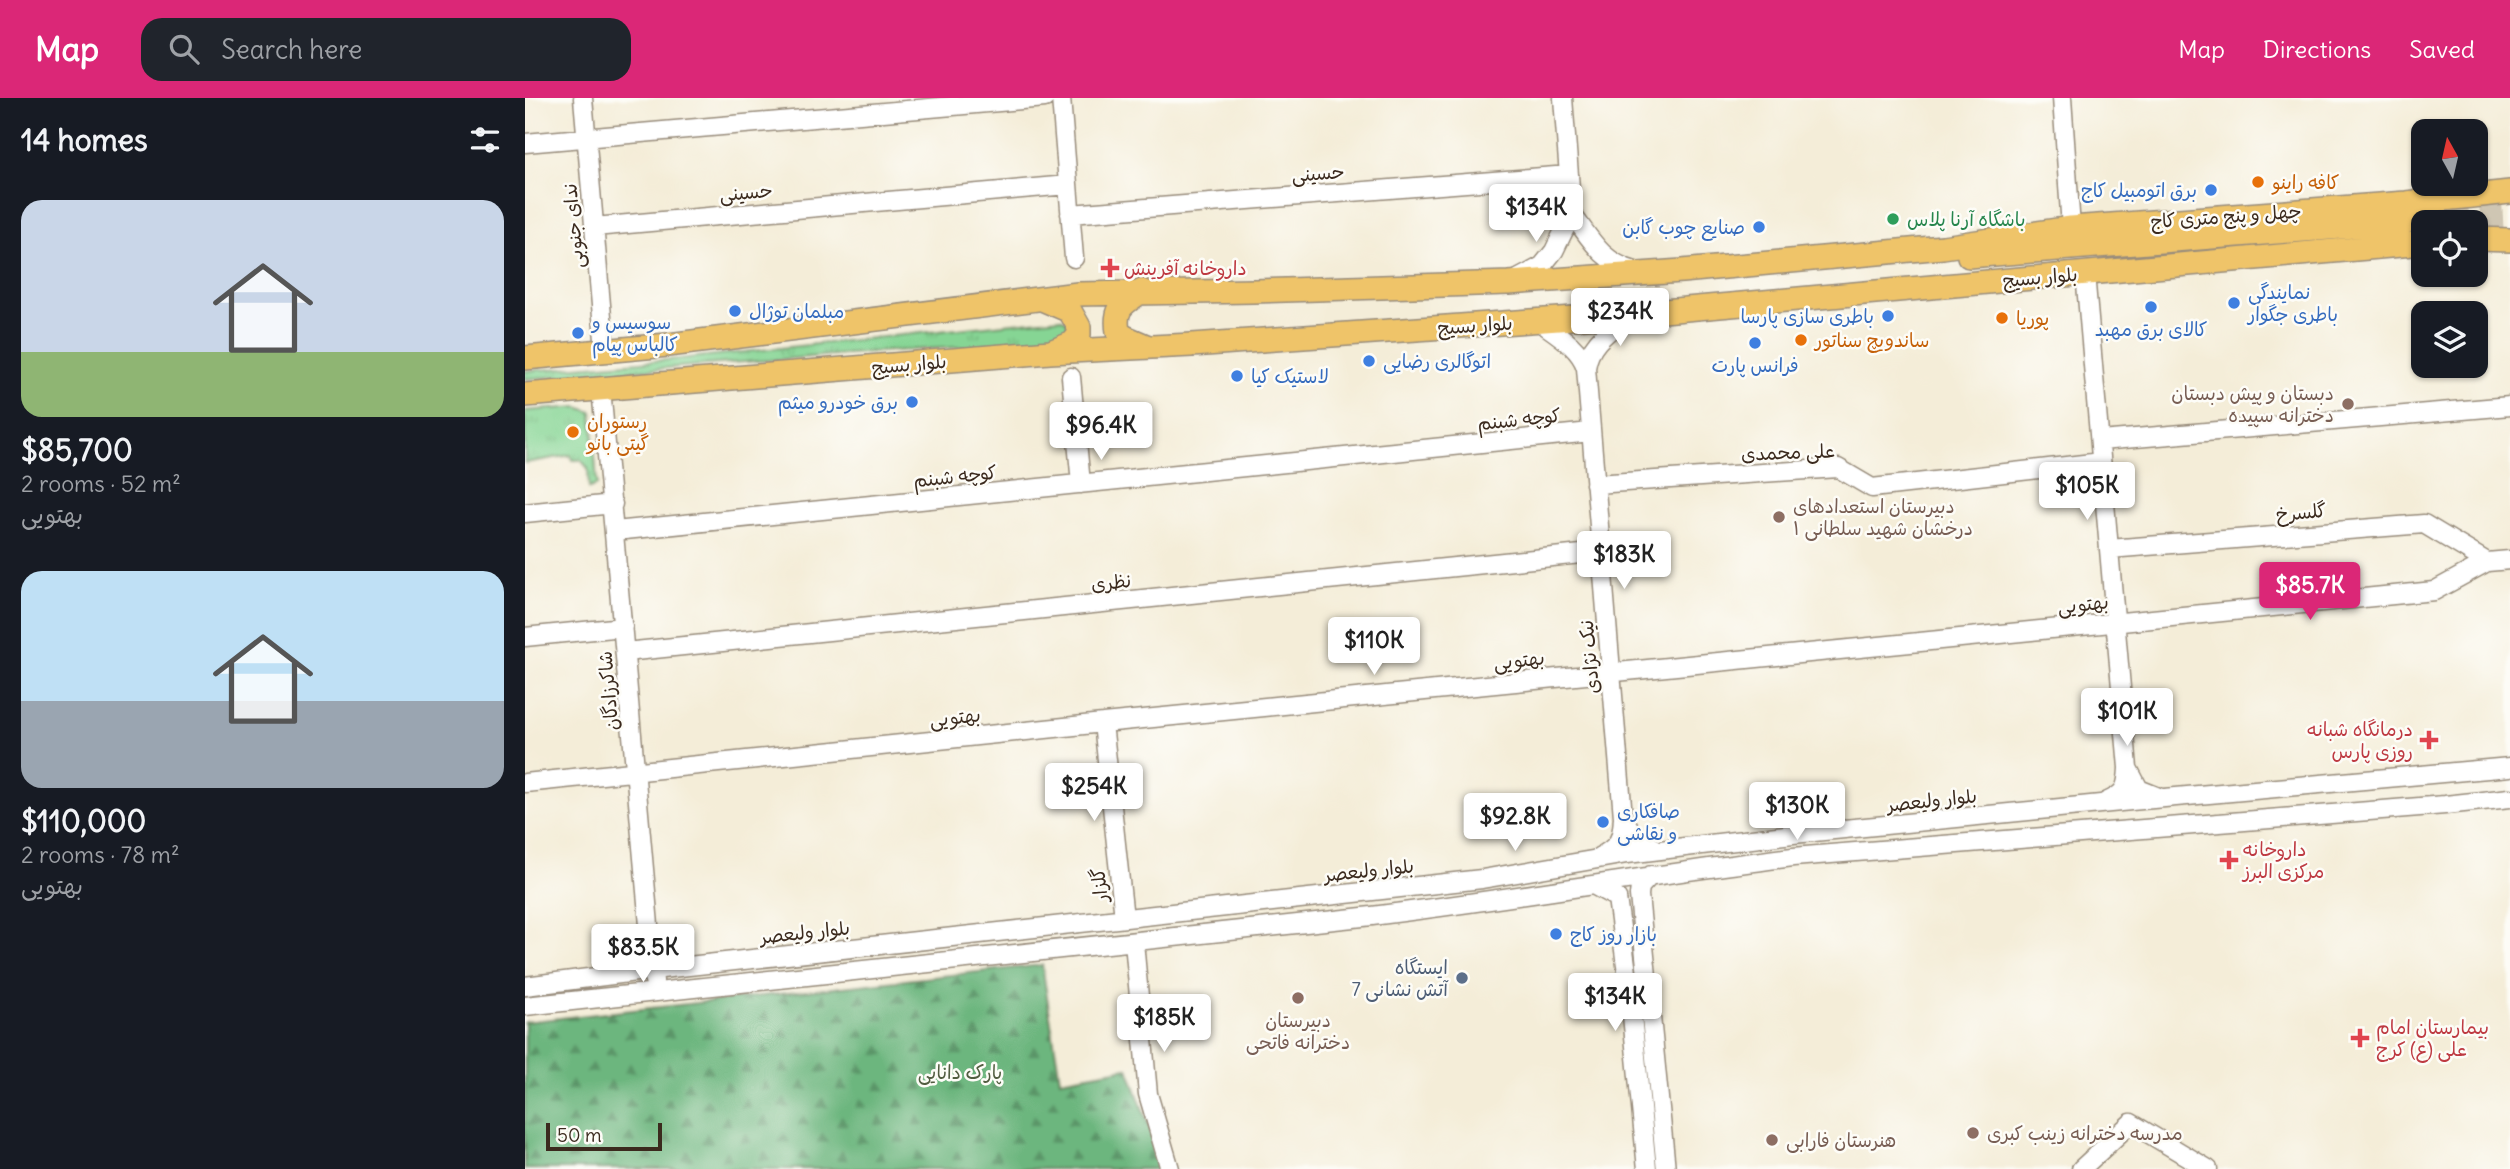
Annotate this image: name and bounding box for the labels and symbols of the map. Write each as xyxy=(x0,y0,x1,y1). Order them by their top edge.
north arrow xyxy=(2411,119,2489,196)
street label: حسینی xyxy=(1291,159,1346,188)
place label: کافه راینو xyxy=(2271,170,2340,195)
marker: کافه راینو xyxy=(2250,174,2266,190)
street label: حسینی xyxy=(718,178,774,207)
place label: برق اتومبیل کاج xyxy=(2081,178,2197,203)
street label: ندای جنوبی xyxy=(557,182,590,269)
marker: برق اتومبیل کاج xyxy=(2203,182,2219,198)
pin: $134K xyxy=(1487,184,1585,244)
street label: چهل و پنج متری کاج xyxy=(2150,199,2303,234)
place label: باشگاه آرنا پلاس xyxy=(1907,207,2025,232)
marker: باشگاه آرنا پلاس xyxy=(1885,211,1901,227)
place label: صنایع چوب گابن xyxy=(1622,215,1745,241)
marker: صنایع چوب گابن xyxy=(1751,219,1767,235)
place label: داروخانه آفرینش xyxy=(1124,256,1247,281)
marker: داروخانه آفرینش xyxy=(1102,260,1118,276)
street label: بلوار بسیج xyxy=(2001,262,2079,293)
place label: نمایندگی باطری جگوار xyxy=(2246,280,2338,326)
pin: $234K xyxy=(1571,288,1669,348)
marker: نمایندگی باطری جگوار xyxy=(2226,295,2242,311)
place label: مبلمان توژال xyxy=(749,299,844,323)
marker: کالای برق مهبد xyxy=(2143,299,2159,315)
marker: مبلمان توژال xyxy=(727,303,743,319)
place label: باطری سازی پارسا xyxy=(1740,304,1874,329)
place label: پوریا xyxy=(2016,306,2049,331)
marker: باطری سازی پارسا xyxy=(1880,308,1896,324)
place label: سوسیس و کالباس پیام xyxy=(590,310,678,359)
street label: بلوار بسیج xyxy=(1437,310,1513,341)
marker: پوریا xyxy=(1994,310,2010,326)
place label: کالای برق مهبد xyxy=(2095,317,2207,341)
marker: سوسیس و کالباس پیام xyxy=(570,325,586,341)
place label: ساندویچ سناتور xyxy=(1813,328,1929,353)
marker: ساندویچ سناتور xyxy=(1793,332,1809,348)
marker: فرانس پارت xyxy=(1747,335,1763,351)
street label: بلوار بسیج xyxy=(870,349,948,380)
place label: اتوگالری رضایی xyxy=(1383,349,1491,374)
marker: اتوگالری رضایی xyxy=(1361,353,1377,369)
place label: فرانس پارت xyxy=(1711,353,1799,378)
place label: لاستیک کیا xyxy=(1251,364,1329,388)
marker: لاستیک کیا xyxy=(1229,368,1245,384)
place label: دبستان و پیش دبستان دخترانه سپیده xyxy=(2171,381,2334,428)
place label: برق خودرو میثم xyxy=(778,390,898,417)
marker: برق خودرو میثم xyxy=(904,394,920,410)
marker: دبستان و پیش دبستان دخترانه سپیده xyxy=(2340,396,2356,412)
pin: $96.4K xyxy=(1044,402,1158,462)
street label: کوچه شبنم xyxy=(1476,403,1562,438)
place label: رستوران گیتی بانو xyxy=(585,409,649,456)
marker: رستوران گیتی بانو xyxy=(565,424,581,440)
street label: علی محمدی xyxy=(1740,438,1836,467)
street label: کوچه شبنم xyxy=(912,460,998,495)
pin: $105K xyxy=(2038,462,2136,522)
place label: دبیرستان استعدادهای درخشان شهید سلطانی ۱ xyxy=(1793,494,1973,541)
street label: گلسرخ xyxy=(2275,498,2327,527)
marker: دبیرستان استعدادهای درخشان شهید سلطانی ۱ xyxy=(1771,509,1787,525)
pin: $183K xyxy=(1575,532,1673,591)
pin: $85.7K xyxy=(2253,562,2367,622)
street label: نظری xyxy=(1090,568,1132,596)
street label: بهتویی xyxy=(2056,589,2110,620)
pin: $110K xyxy=(1325,618,1423,677)
street label: نیک نژادی xyxy=(1574,619,1604,695)
street label: بهتویی xyxy=(1492,645,1546,676)
street label: شاکرزادگان xyxy=(593,650,623,732)
pin: $101K xyxy=(2078,688,2176,748)
street label: بهتویی xyxy=(928,702,982,733)
place label: درمانگاه شبانه روزی پارس xyxy=(2307,717,2413,764)
marker: درمانگاه شبانه روزی پارس xyxy=(2419,730,2439,750)
pin: $254K xyxy=(1045,764,1143,823)
pin: $130K xyxy=(1748,782,1846,842)
street label: بلوار ولیعصر xyxy=(1884,783,1978,817)
pin: $92.8K xyxy=(1458,794,1572,853)
place label: صافکاری و نقاشی xyxy=(1617,799,1680,846)
marker: صافکاری و نقاشی xyxy=(1595,814,1611,830)
place label: داروخانه مرکزی البرز xyxy=(2241,837,2324,883)
marker: داروخانه مرکزی البرز xyxy=(2221,852,2237,868)
street label: بلوار ولیعصر xyxy=(1321,853,1415,887)
street label: گلزار xyxy=(1085,867,1113,905)
street label: بلوار ولیعصر xyxy=(757,915,851,949)
place label: بازار روز کاج xyxy=(1570,922,1657,947)
pin: $83.5K xyxy=(586,924,700,984)
marker: بازار روز کاج xyxy=(1548,926,1564,942)
place label: ایستگاه آتش نشانی 7 xyxy=(1351,955,1449,1002)
marker: ایستگاه آتش نشانی 7 xyxy=(1454,970,1470,986)
pin: $134K xyxy=(1566,974,1664,1033)
marker: دبیرستان دخترانه فاتحی xyxy=(1290,990,1306,1006)
pin: $185K xyxy=(1115,995,1213,1054)
place label: دبیرستان دخترانه فاتحی xyxy=(1246,1008,1350,1055)
place label: بیمارستان امام علی (ع) کرج xyxy=(2376,1015,2489,1063)
marker: بیمارستان امام علی (ع) کرج xyxy=(2350,1028,2370,1048)
park label: پارک دانایی xyxy=(918,1060,1002,1085)
scale bar xyxy=(546,1120,661,1152)
place label: مدرسه دخترانه زینب کبری xyxy=(1987,1121,2183,1145)
marker: مدرسه دخترانه زینب کبری xyxy=(1965,1125,1981,1141)
place label: هنرستان فارابی xyxy=(1786,1128,1896,1153)
marker: هنرستان فارابی xyxy=(1764,1132,1780,1148)

